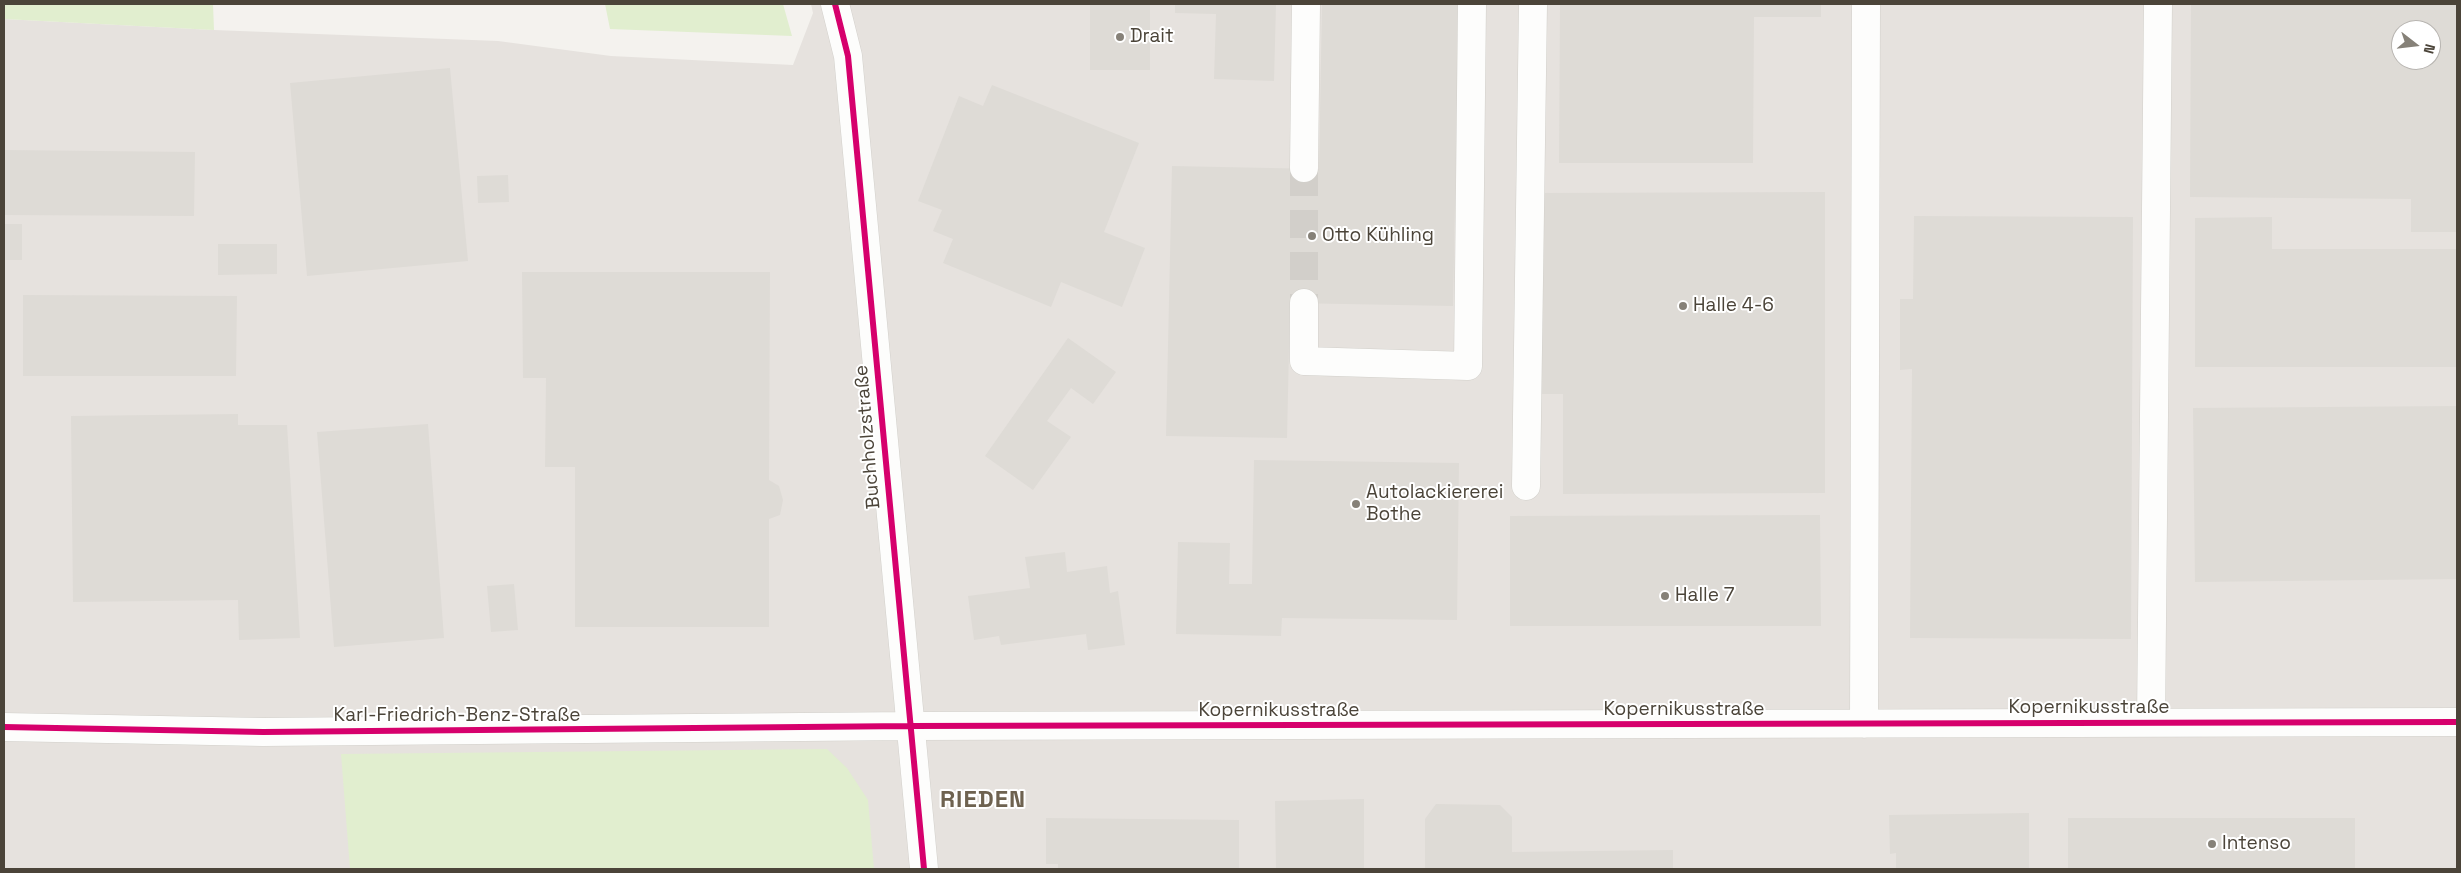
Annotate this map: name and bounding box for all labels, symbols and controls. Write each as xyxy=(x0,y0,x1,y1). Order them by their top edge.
north arrow xyxy=(2391,20,2441,70)
place label: Drait xyxy=(1130,26,1174,48)
marker: Drait xyxy=(1114,31,1126,43)
text: N xyxy=(2420,42,2439,56)
place label: Otto Kühling xyxy=(1322,225,1434,247)
marker: Otto Kühling xyxy=(1306,230,1318,242)
place label: Halle 4-6 xyxy=(1693,295,1774,317)
marker: Halle 4-6 xyxy=(1677,300,1689,312)
street label: Buchholzstraße xyxy=(850,364,886,510)
place label: Autolackiererei Bothe xyxy=(1366,482,1503,526)
marker: Autolackiererei Bothe xyxy=(1350,498,1362,510)
place label: Halle 7 xyxy=(1675,585,1735,607)
marker: Halle 7 xyxy=(1659,590,1671,602)
street label: Kopernikusstraße xyxy=(2008,697,2170,719)
street label: Kopernikusstraße xyxy=(1603,699,1765,721)
street label: Kopernikusstraße xyxy=(1198,700,1360,722)
street label: Karl-Friedrich-Benz-Straße xyxy=(334,705,580,727)
district label: RIEDEN xyxy=(939,786,1027,814)
place label: Intenso xyxy=(2222,833,2291,855)
marker: Intenso xyxy=(2206,838,2218,850)

